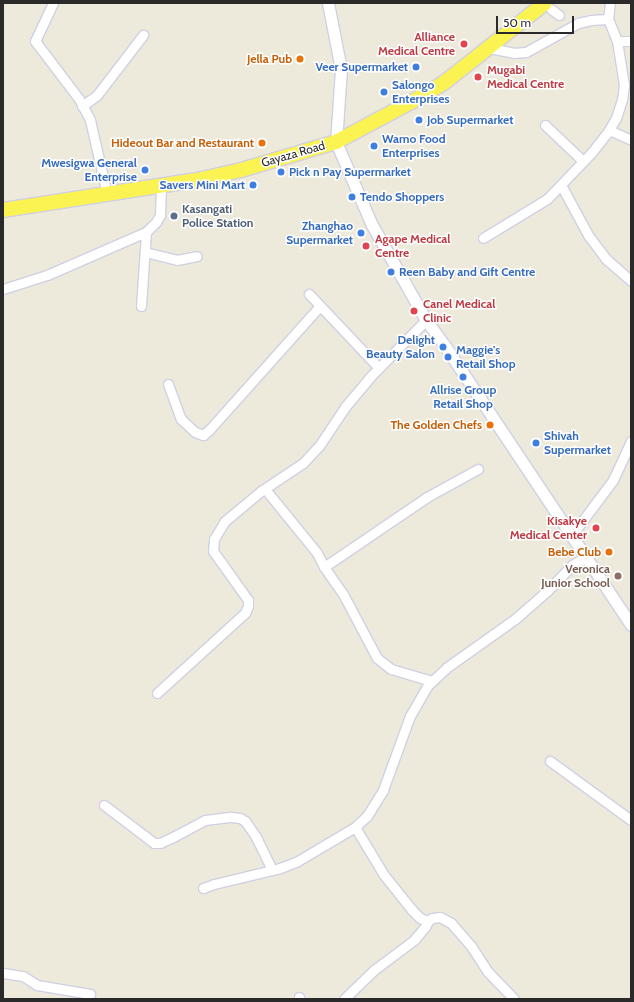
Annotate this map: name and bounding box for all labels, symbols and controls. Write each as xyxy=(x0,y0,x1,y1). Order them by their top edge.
scale bar xyxy=(498,8,576,34)
text: 50 m xyxy=(503,15,531,30)
place label: Alliance Medical Centre xyxy=(378,30,455,58)
marker: Alliance Medical Centre xyxy=(458,38,470,50)
place label: Jella Pub xyxy=(247,52,292,66)
marker: Jella Pub xyxy=(295,54,305,64)
place label: Veer Supermarket xyxy=(315,60,408,74)
marker: Veer Supermarket xyxy=(411,62,421,72)
place label: Mugabi Medical Centre xyxy=(487,63,564,91)
marker: Mugabi Medical Centre xyxy=(472,71,484,83)
place label: Salongo Enterprises xyxy=(392,78,450,106)
marker: Salongo Enterprises xyxy=(379,87,389,97)
place label: Job Supermarket xyxy=(427,113,513,127)
marker: Job Supermarket xyxy=(414,115,424,125)
place label: Wamo Food Enterprises xyxy=(382,132,445,160)
place label: Hideout Bar and Restaurant xyxy=(111,136,254,150)
marker: Hideout Bar and Restaurant xyxy=(257,138,267,148)
street label: Gayaza Road xyxy=(260,138,326,170)
marker: Wamo Food Enterprises xyxy=(369,141,379,151)
place label: Mwesigwa General Enterprise xyxy=(41,156,137,184)
marker: Mwesigwa General Enterprise xyxy=(140,165,150,175)
place label: Pick n Pay Supermarket xyxy=(289,165,411,179)
marker: Pick n Pay Supermarket xyxy=(276,167,286,177)
place label: Savers Mini Mart xyxy=(160,178,245,192)
marker: Savers Mini Mart xyxy=(248,180,258,190)
place label: Tendo Shoppers xyxy=(360,190,444,204)
marker: Tendo Shoppers xyxy=(347,192,357,202)
place label: Kasangati Police Station xyxy=(182,202,253,230)
marker: Kasangati Police Station xyxy=(169,211,179,221)
place label: Zhanghao Supermarket xyxy=(286,219,353,247)
marker: Zhanghao Supermarket xyxy=(356,228,366,238)
place label: Agape Medical Centre xyxy=(375,232,450,260)
marker: Agape Medical Centre xyxy=(360,240,372,252)
place label: Reen Baby and Gift Centre xyxy=(399,265,535,279)
marker: Reen Baby and Gift Centre xyxy=(386,267,396,277)
place label: Canel Medical Clinic xyxy=(423,297,495,325)
marker: Canel Medical Clinic xyxy=(408,305,420,317)
place label: Delight Beauty Salon xyxy=(366,333,435,361)
marker: Delight Beauty Salon xyxy=(438,342,448,352)
place label: Maggie's Retail Shop xyxy=(456,343,516,371)
marker: Maggie's Retail Shop xyxy=(443,352,453,362)
marker: Allrise Group Retail Shop xyxy=(458,372,468,382)
place label: Allrise Group Retail Shop xyxy=(430,383,496,411)
place label: The Golden Chefs xyxy=(390,418,482,432)
marker: The Golden Chefs xyxy=(485,420,495,430)
place label: Shivah Supermarket xyxy=(544,429,611,457)
marker: Shivah Supermarket xyxy=(531,438,541,448)
place label: Kisakye Medical Center xyxy=(510,514,587,542)
marker: Kisakye Medical Center xyxy=(590,522,602,534)
place label: Bebe Club xyxy=(548,545,601,559)
marker: Bebe Club xyxy=(604,547,614,557)
place label: Veronica Junior School xyxy=(541,562,610,590)
marker: Veronica Junior School xyxy=(613,571,623,581)

